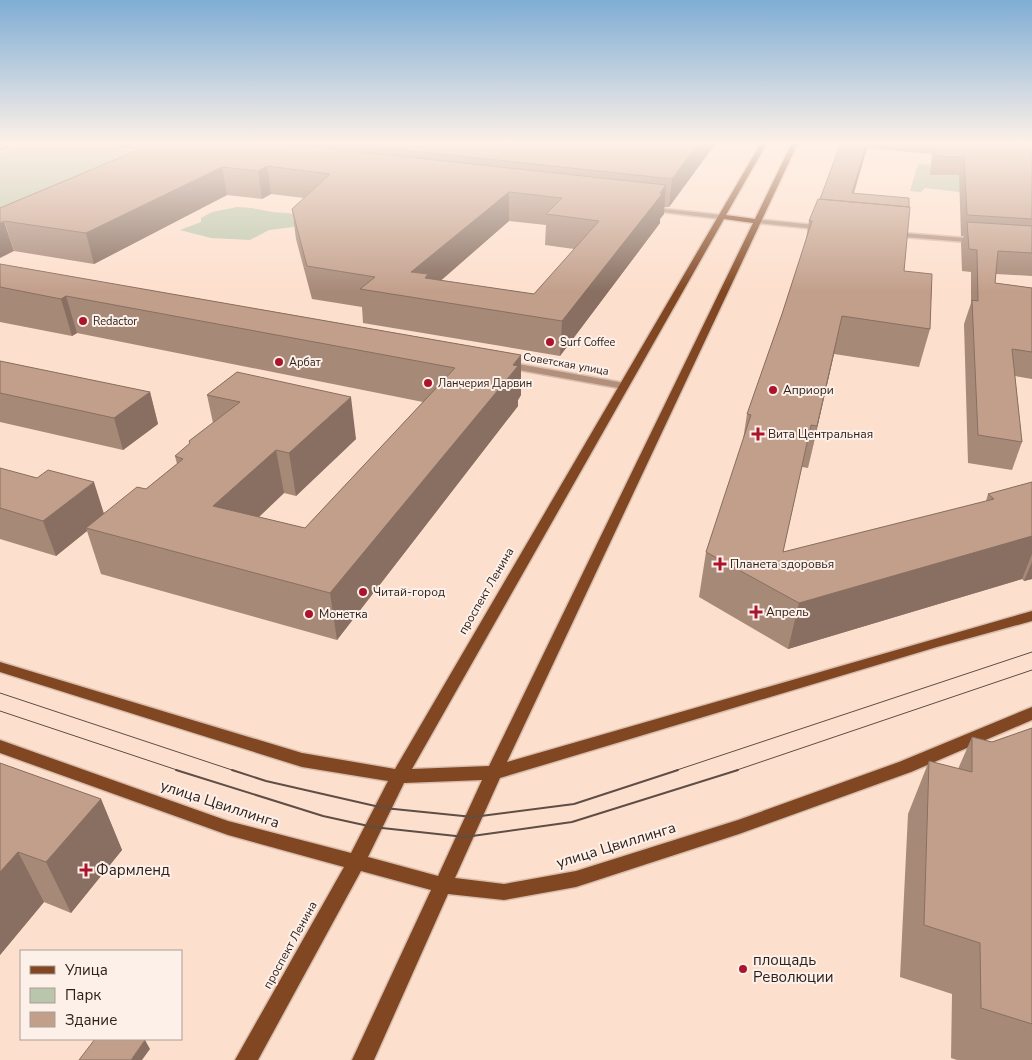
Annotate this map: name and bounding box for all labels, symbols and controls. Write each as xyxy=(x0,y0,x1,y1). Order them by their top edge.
place label: Redactor xyxy=(93,314,137,329)
marker: Redactor xyxy=(77,315,89,327)
place label: Surf Coffee xyxy=(560,335,616,350)
marker: Surf Coffee xyxy=(544,336,556,348)
street label: Советская улица xyxy=(522,349,610,379)
place label: Арбат xyxy=(289,355,321,370)
marker: Арбат xyxy=(273,356,285,368)
place label: Ланчерия Дарвин xyxy=(438,376,532,391)
marker: Ланчерия Дарвин xyxy=(422,377,434,389)
place label: Априори xyxy=(783,382,834,398)
marker: Априори xyxy=(767,384,779,396)
place label: Вита Центральная xyxy=(768,426,873,442)
marker: Вита Центральная xyxy=(752,428,764,440)
street label: проспект Ленина xyxy=(455,545,517,637)
place label: Планета здоровья xyxy=(730,556,834,572)
marker: Планета здоровья xyxy=(714,558,726,570)
place label: Читай-город xyxy=(373,584,445,600)
marker: Читай-город xyxy=(357,586,369,598)
place label: Апрель xyxy=(766,604,809,620)
place label: Монетка xyxy=(319,606,368,622)
marker: Апрель xyxy=(750,606,762,618)
marker: Монетка xyxy=(303,608,315,620)
street label: улица Цвиллинга xyxy=(158,775,282,833)
street label: улица Цвиллинга xyxy=(554,817,678,873)
place label: Фармленд xyxy=(96,860,170,880)
marker: Фармленд xyxy=(80,864,92,876)
street label: проспект Ленина xyxy=(259,898,321,992)
legend xyxy=(20,950,182,1040)
place label: площадь Революции xyxy=(753,950,834,987)
text: Улица xyxy=(64,960,108,980)
marker: площадь Революции xyxy=(737,963,749,975)
text: Парк xyxy=(65,985,101,1005)
text: Здание xyxy=(65,1010,117,1030)

